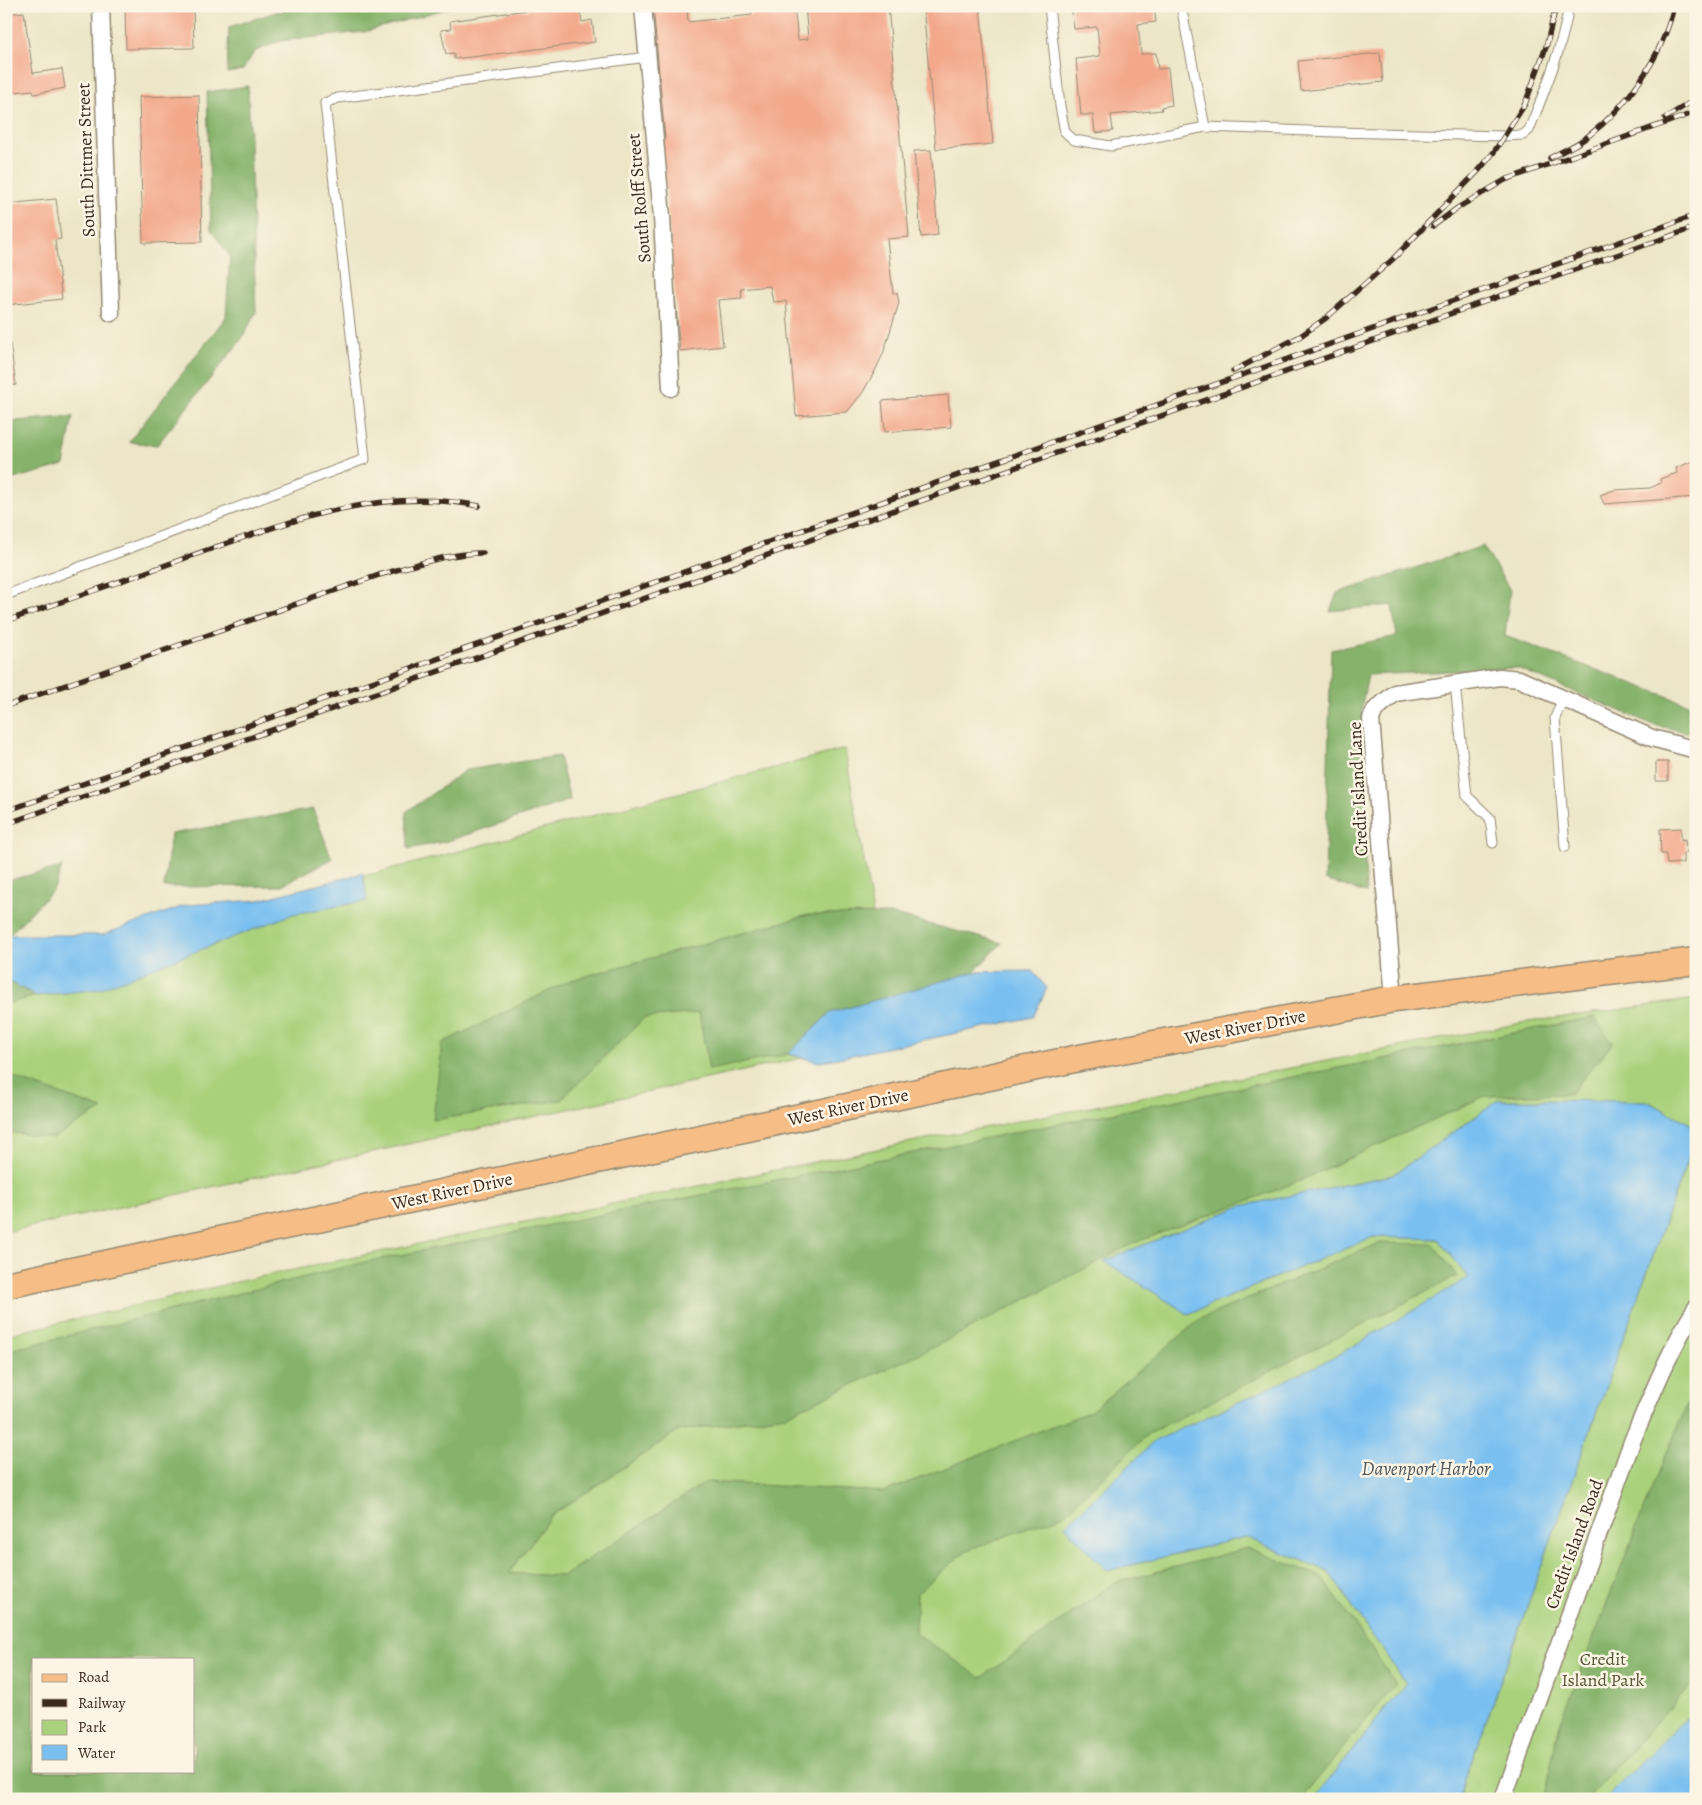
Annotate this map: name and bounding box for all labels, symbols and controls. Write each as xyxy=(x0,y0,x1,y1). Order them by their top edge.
street label: South Dittmer Street xyxy=(71,82,101,238)
street label: South Rolff Street xyxy=(621,132,657,264)
street label: Credit Island Lane xyxy=(1342,721,1374,857)
street label: West River Drive xyxy=(1181,1004,1308,1051)
street label: West River Drive xyxy=(784,1082,911,1132)
street label: West River Drive xyxy=(388,1166,515,1216)
water label: Davenport Harbor xyxy=(1362,1456,1492,1482)
street label: Credit Island Road xyxy=(1539,1475,1609,1612)
park label: Credit Island Park xyxy=(1561,1647,1645,1692)
legend xyxy=(32,1658,195,1772)
text: Road xyxy=(78,1667,110,1687)
text: Railway xyxy=(78,1693,126,1713)
text: Park xyxy=(78,1717,107,1737)
text: Water xyxy=(77,1743,115,1763)

